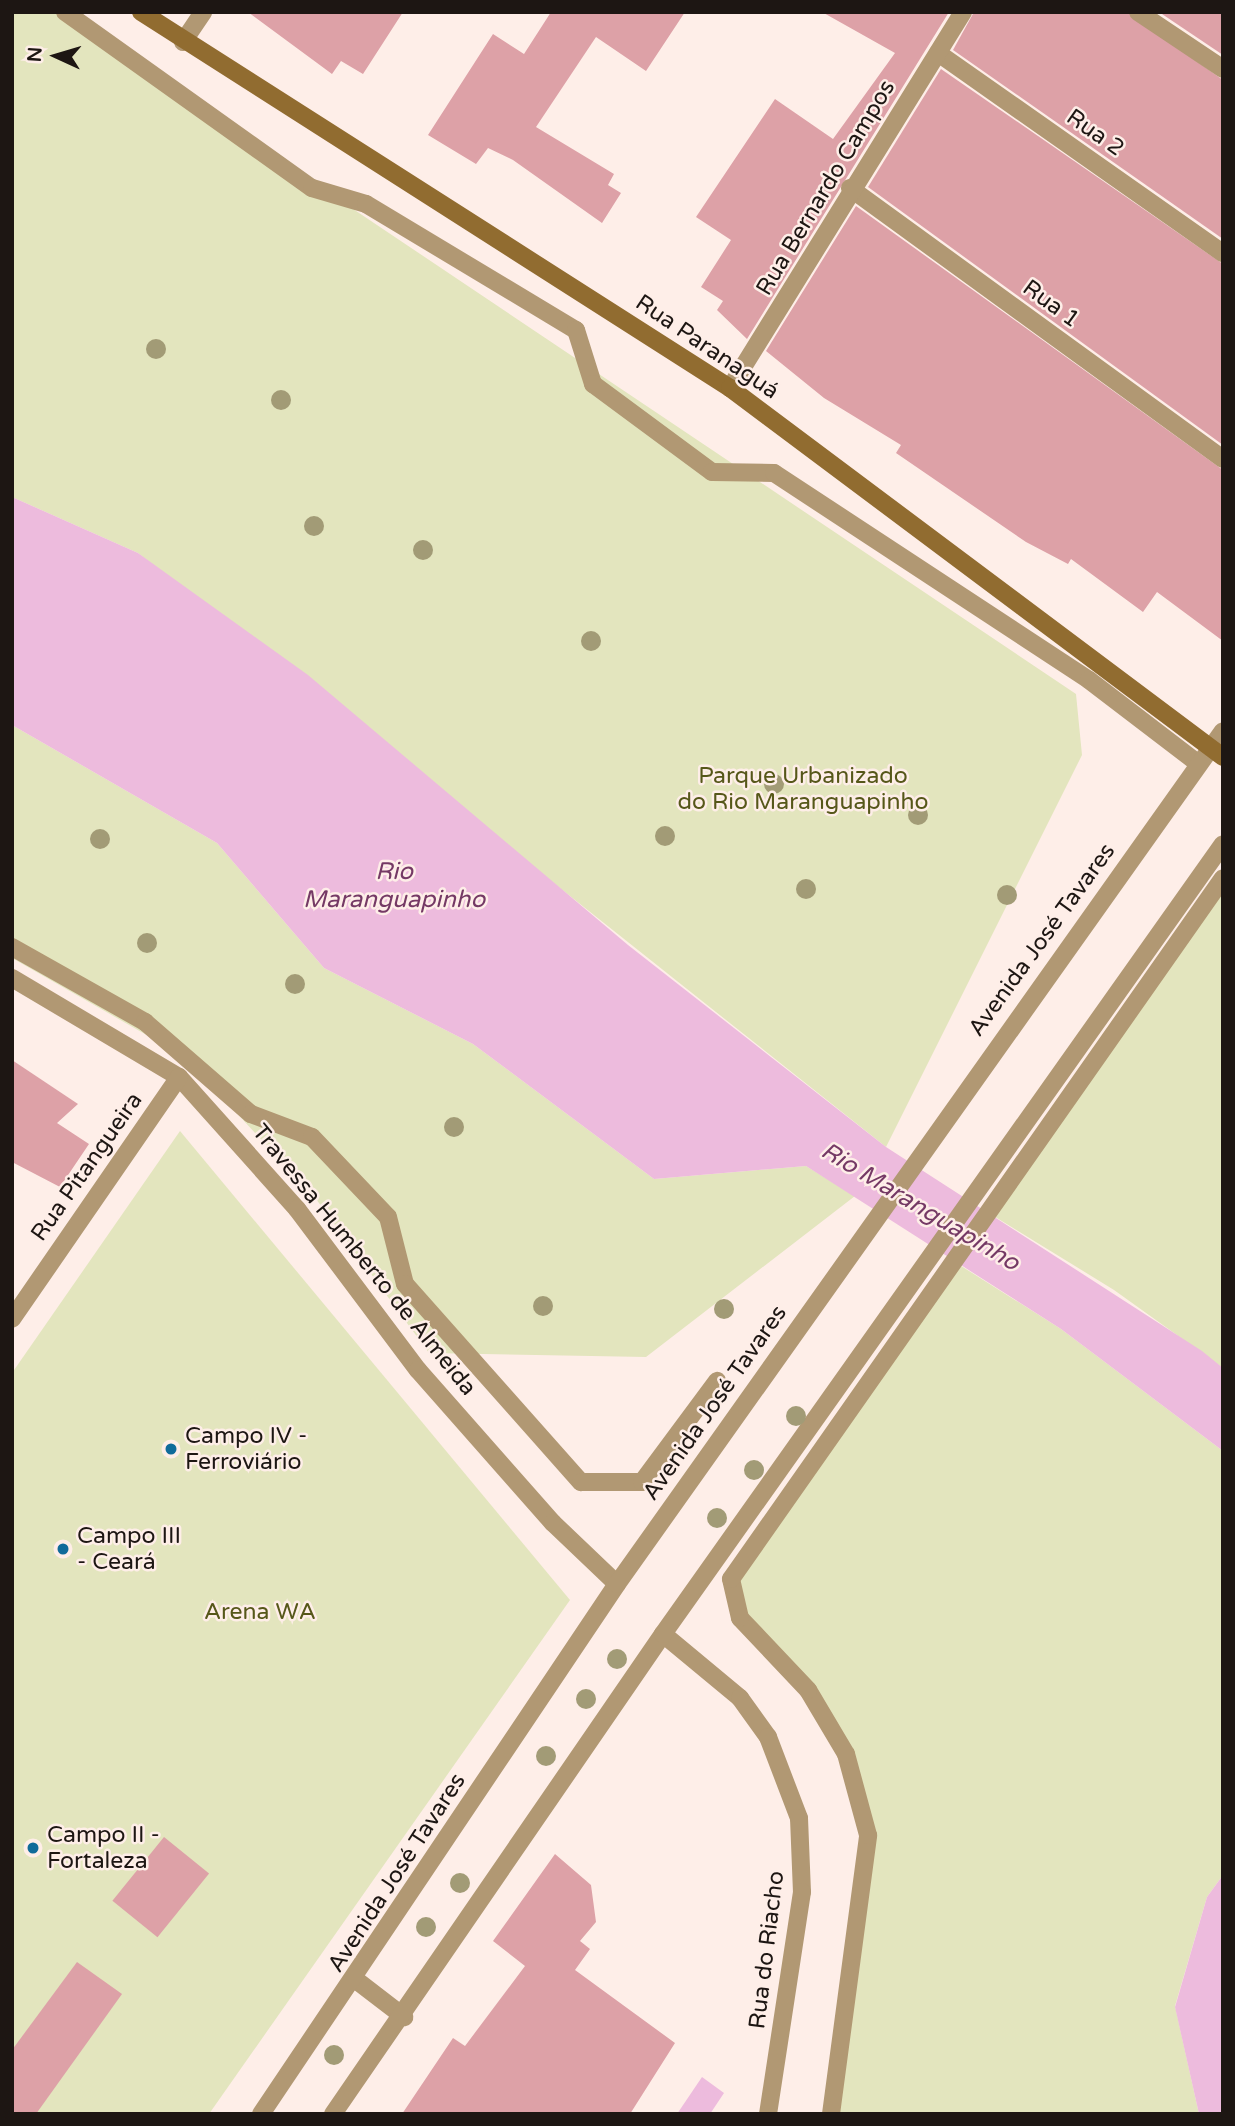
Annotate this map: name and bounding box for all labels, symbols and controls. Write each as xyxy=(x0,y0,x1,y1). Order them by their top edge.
north arrow xyxy=(21,21,91,91)
text: N xyxy=(24,46,47,63)
street label: Rua Bernardo Campos xyxy=(751,75,901,301)
street label: Rua 2 xyxy=(1061,103,1129,163)
street label: Rua 1 xyxy=(1017,274,1085,334)
street label: Rua Paranaguá xyxy=(630,289,784,405)
park label: Parque Urbanizado do Rio Maranguapinho xyxy=(677,762,929,816)
street label: Avenida José Tavares xyxy=(963,838,1121,1042)
water label: Rio Maranguapinho xyxy=(303,858,485,914)
street label: Rua Pitangueira xyxy=(26,1087,148,1247)
street label: Travessa Humberto de Almeida xyxy=(246,1119,482,1401)
water label: Rio Maranguapinho xyxy=(816,1136,1024,1278)
street label: Avenida José Tavares xyxy=(637,1300,793,1506)
place label: Campo IV - Ferroviário xyxy=(185,1422,307,1476)
marker: Campo IV - Ferroviário xyxy=(163,1441,179,1457)
place label: Campo III - Ceará xyxy=(77,1522,181,1576)
marker: Campo III - Ceará xyxy=(55,1541,71,1557)
park label: Arena WA xyxy=(204,1598,316,1626)
street label: Avenida José Tavares xyxy=(322,1768,472,1978)
place label: Campo II - Fortaleza xyxy=(47,1821,160,1875)
marker: Campo II - Fortaleza xyxy=(25,1840,41,1856)
street label: Rua do Riacho xyxy=(744,1869,790,2031)

